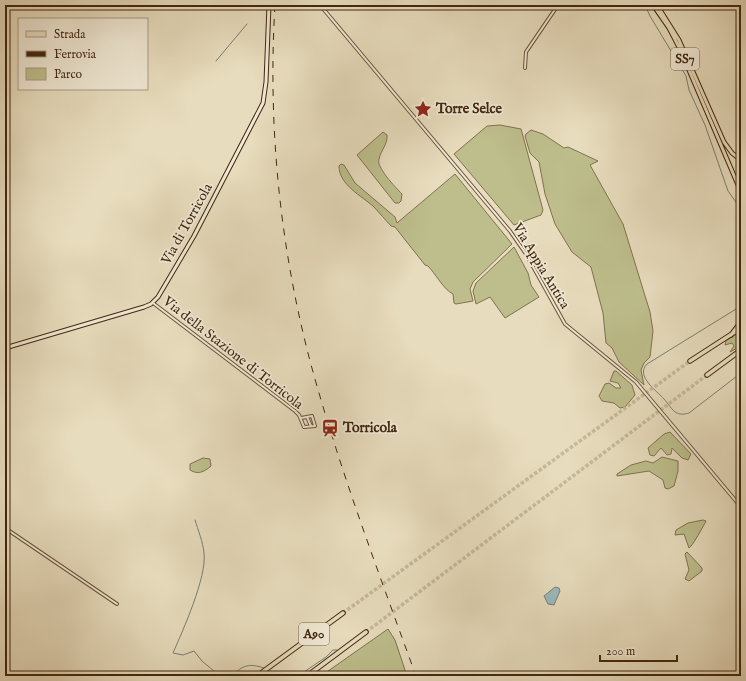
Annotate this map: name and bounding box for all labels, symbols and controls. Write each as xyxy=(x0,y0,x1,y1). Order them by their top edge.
legend xyxy=(18,18,148,90)
text: Strada xyxy=(54,27,86,42)
text: Ferrovia xyxy=(54,47,97,62)
road number: SS7 xyxy=(671,48,699,70)
text: Parco xyxy=(54,67,83,82)
place icon: Torre Selce xyxy=(413,99,433,119)
place label: Torre Selce xyxy=(435,100,503,118)
street label: Via di Torricola xyxy=(157,179,217,269)
street label: Via Appia Antica xyxy=(508,219,574,313)
street label: Via della Stazione di Torricola xyxy=(158,292,308,414)
station icon: Torricola xyxy=(320,418,340,438)
place label: Torricola xyxy=(342,419,398,437)
road number: A90 xyxy=(299,623,329,645)
scale bar xyxy=(600,637,677,663)
text: 200 m xyxy=(606,644,635,659)

